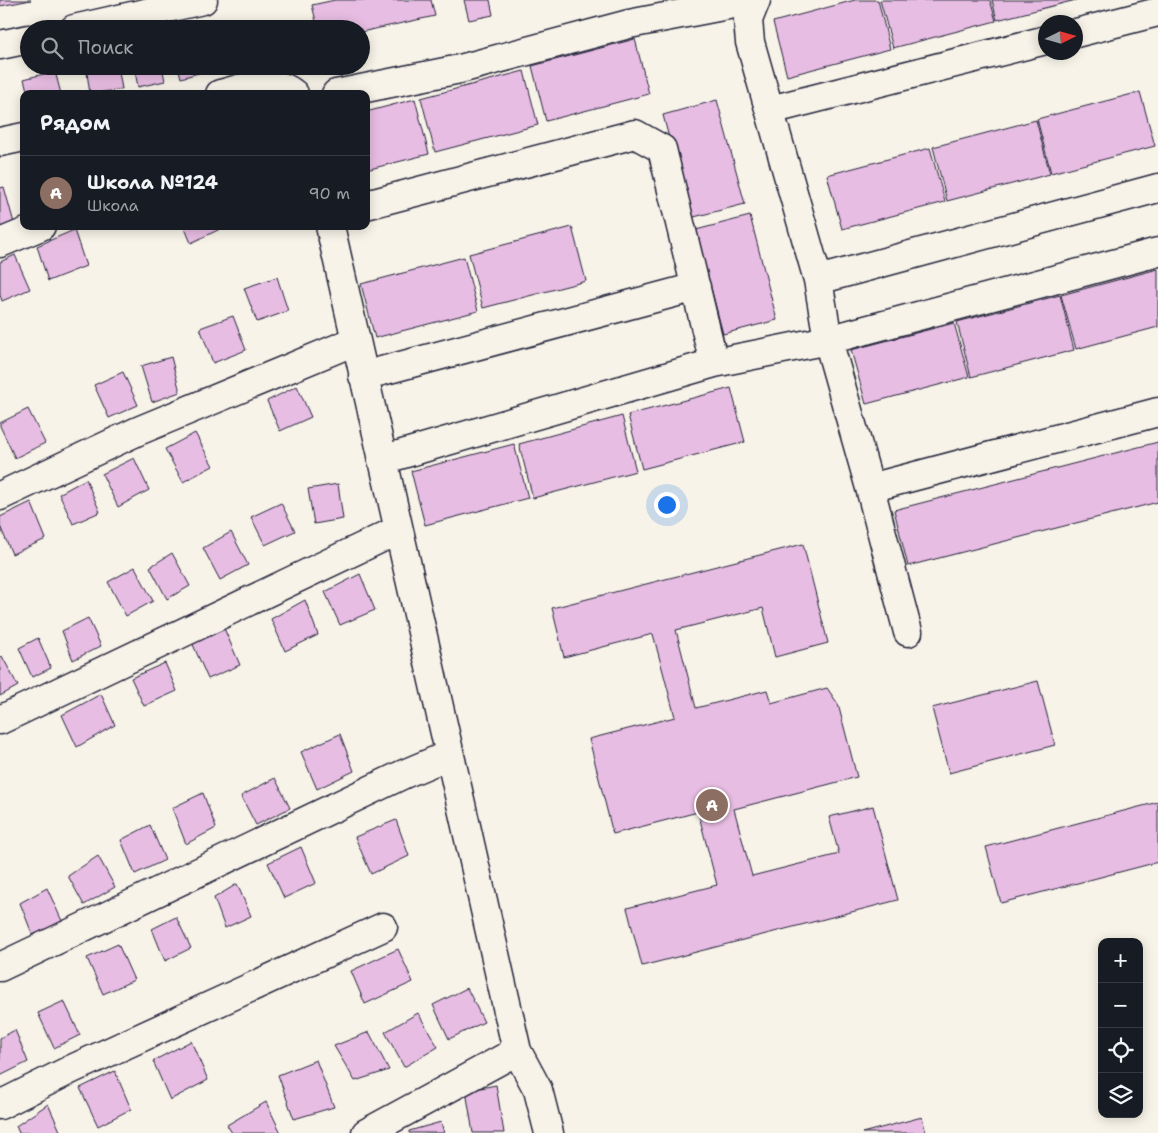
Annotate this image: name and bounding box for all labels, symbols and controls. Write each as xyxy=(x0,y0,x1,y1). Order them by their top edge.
north arrow xyxy=(1038,15,1083,60)
search box xyxy=(20,20,370,75)
icon: search xyxy=(38,34,66,62)
text: Поиск xyxy=(78,35,133,60)
text: Рядом xyxy=(40,109,110,137)
text: Школа №124 xyxy=(87,170,218,195)
text: A xyxy=(50,183,62,204)
text: 90 m xyxy=(309,183,350,204)
text: Школа xyxy=(87,195,139,216)
your location xyxy=(654,492,680,518)
pin: A xyxy=(696,786,728,824)
map controls xyxy=(1098,938,1143,1118)
button: + xyxy=(1098,938,1143,983)
button: − xyxy=(1098,983,1143,1028)
button: locate xyxy=(1098,1028,1143,1073)
button: layers xyxy=(1098,1073,1143,1118)

